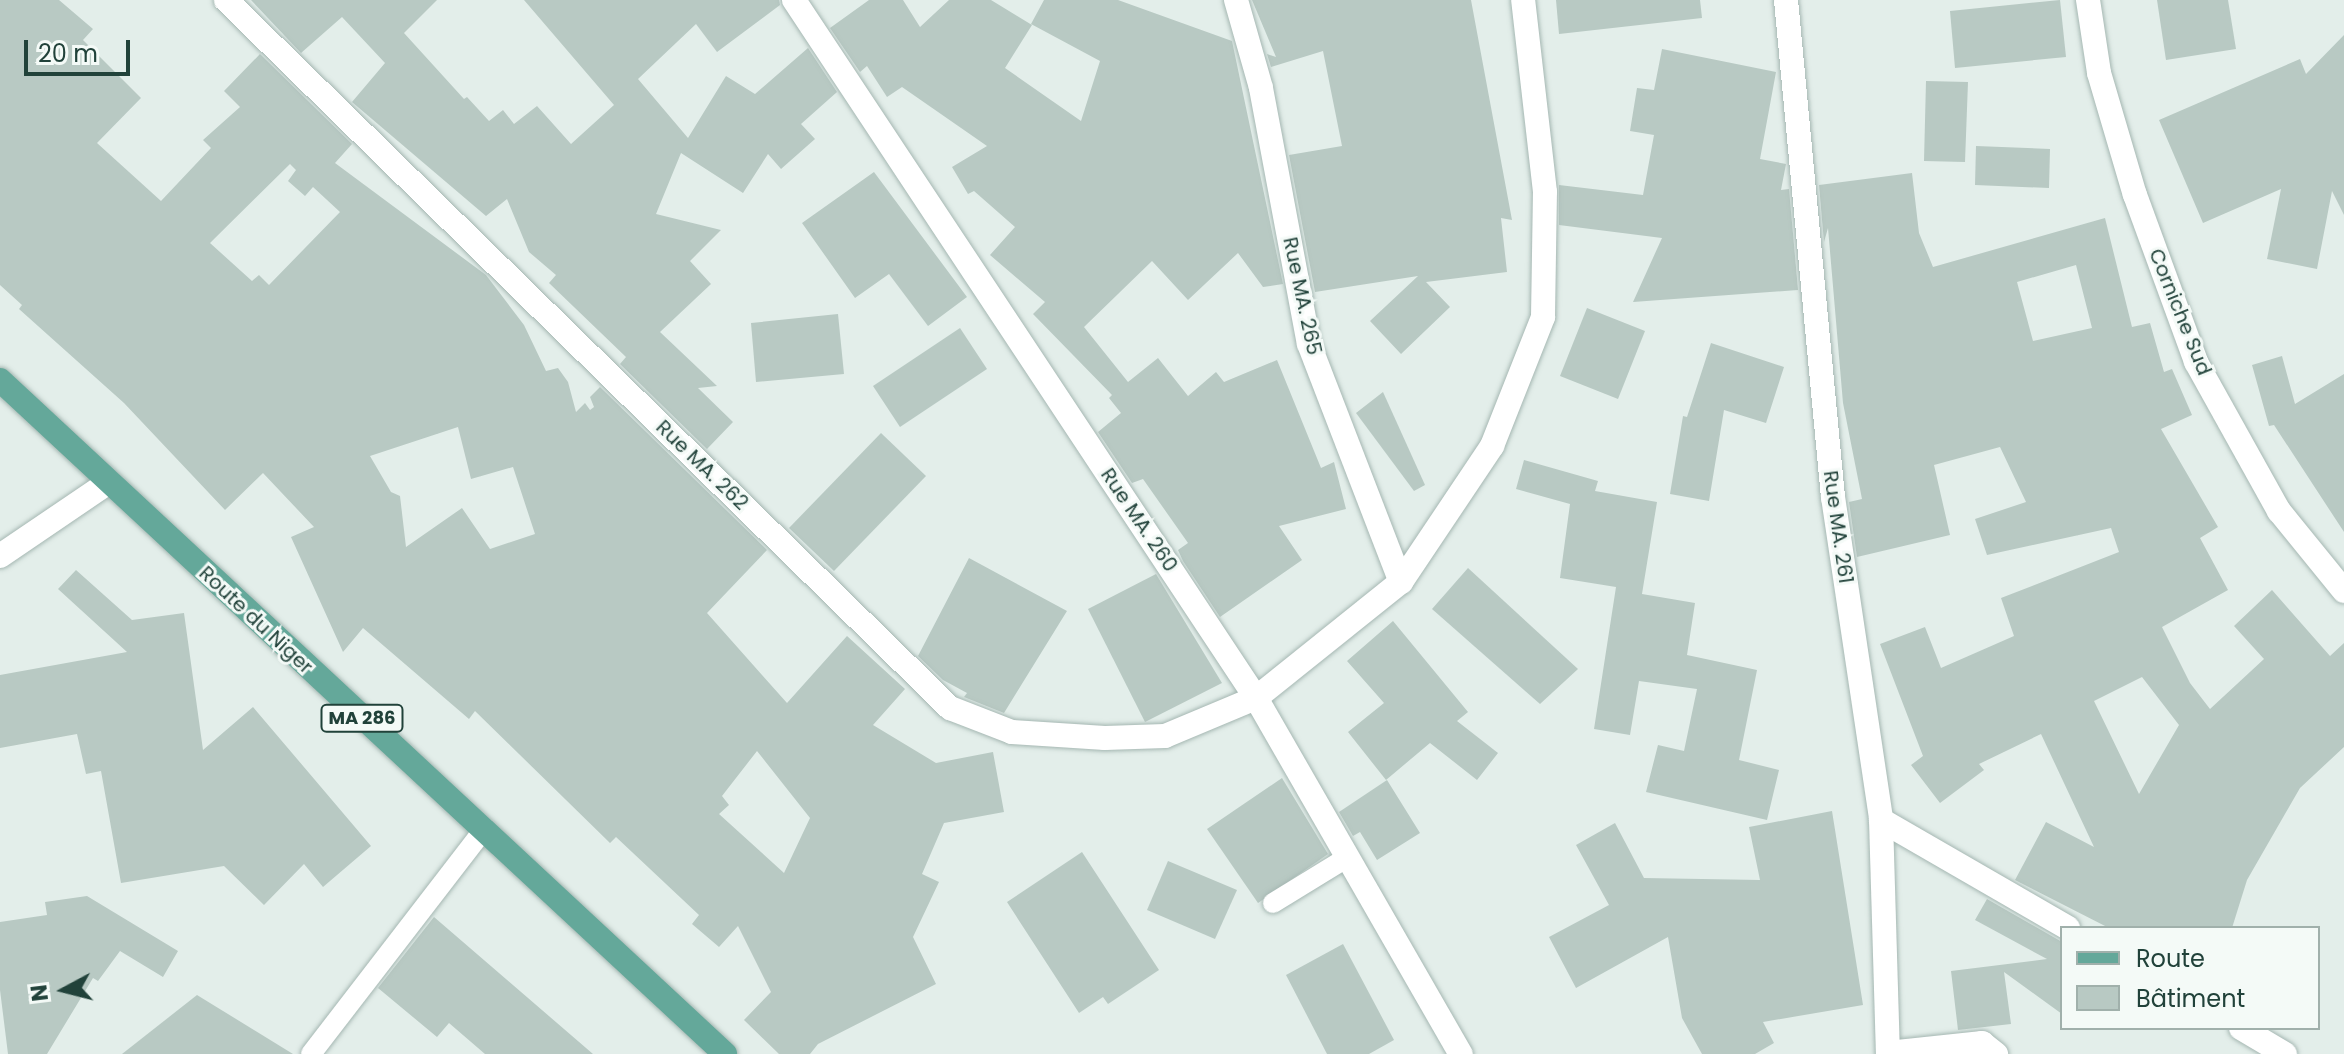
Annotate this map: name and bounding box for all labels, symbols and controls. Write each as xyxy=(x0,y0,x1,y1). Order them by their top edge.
scale bar xyxy=(28,24,134,74)
text: 20 m xyxy=(38,37,98,70)
street label: Rue MA. 265 xyxy=(1278,235,1326,357)
street label: Corniche Sud xyxy=(2144,245,2216,379)
street label: Rue MA. 262 xyxy=(651,415,753,515)
street label: Rue MA. 260 xyxy=(1096,464,1182,576)
street label: Rue MA. 261 xyxy=(1818,469,1858,585)
street label: Route du Niger xyxy=(194,561,318,679)
road number: MA 286 xyxy=(320,704,404,732)
legend xyxy=(2060,926,2320,1030)
text: Route xyxy=(2136,942,2205,975)
north arrow xyxy=(24,950,104,1030)
text: Bâtiment xyxy=(2136,982,2245,1015)
text: N xyxy=(23,983,56,1003)

